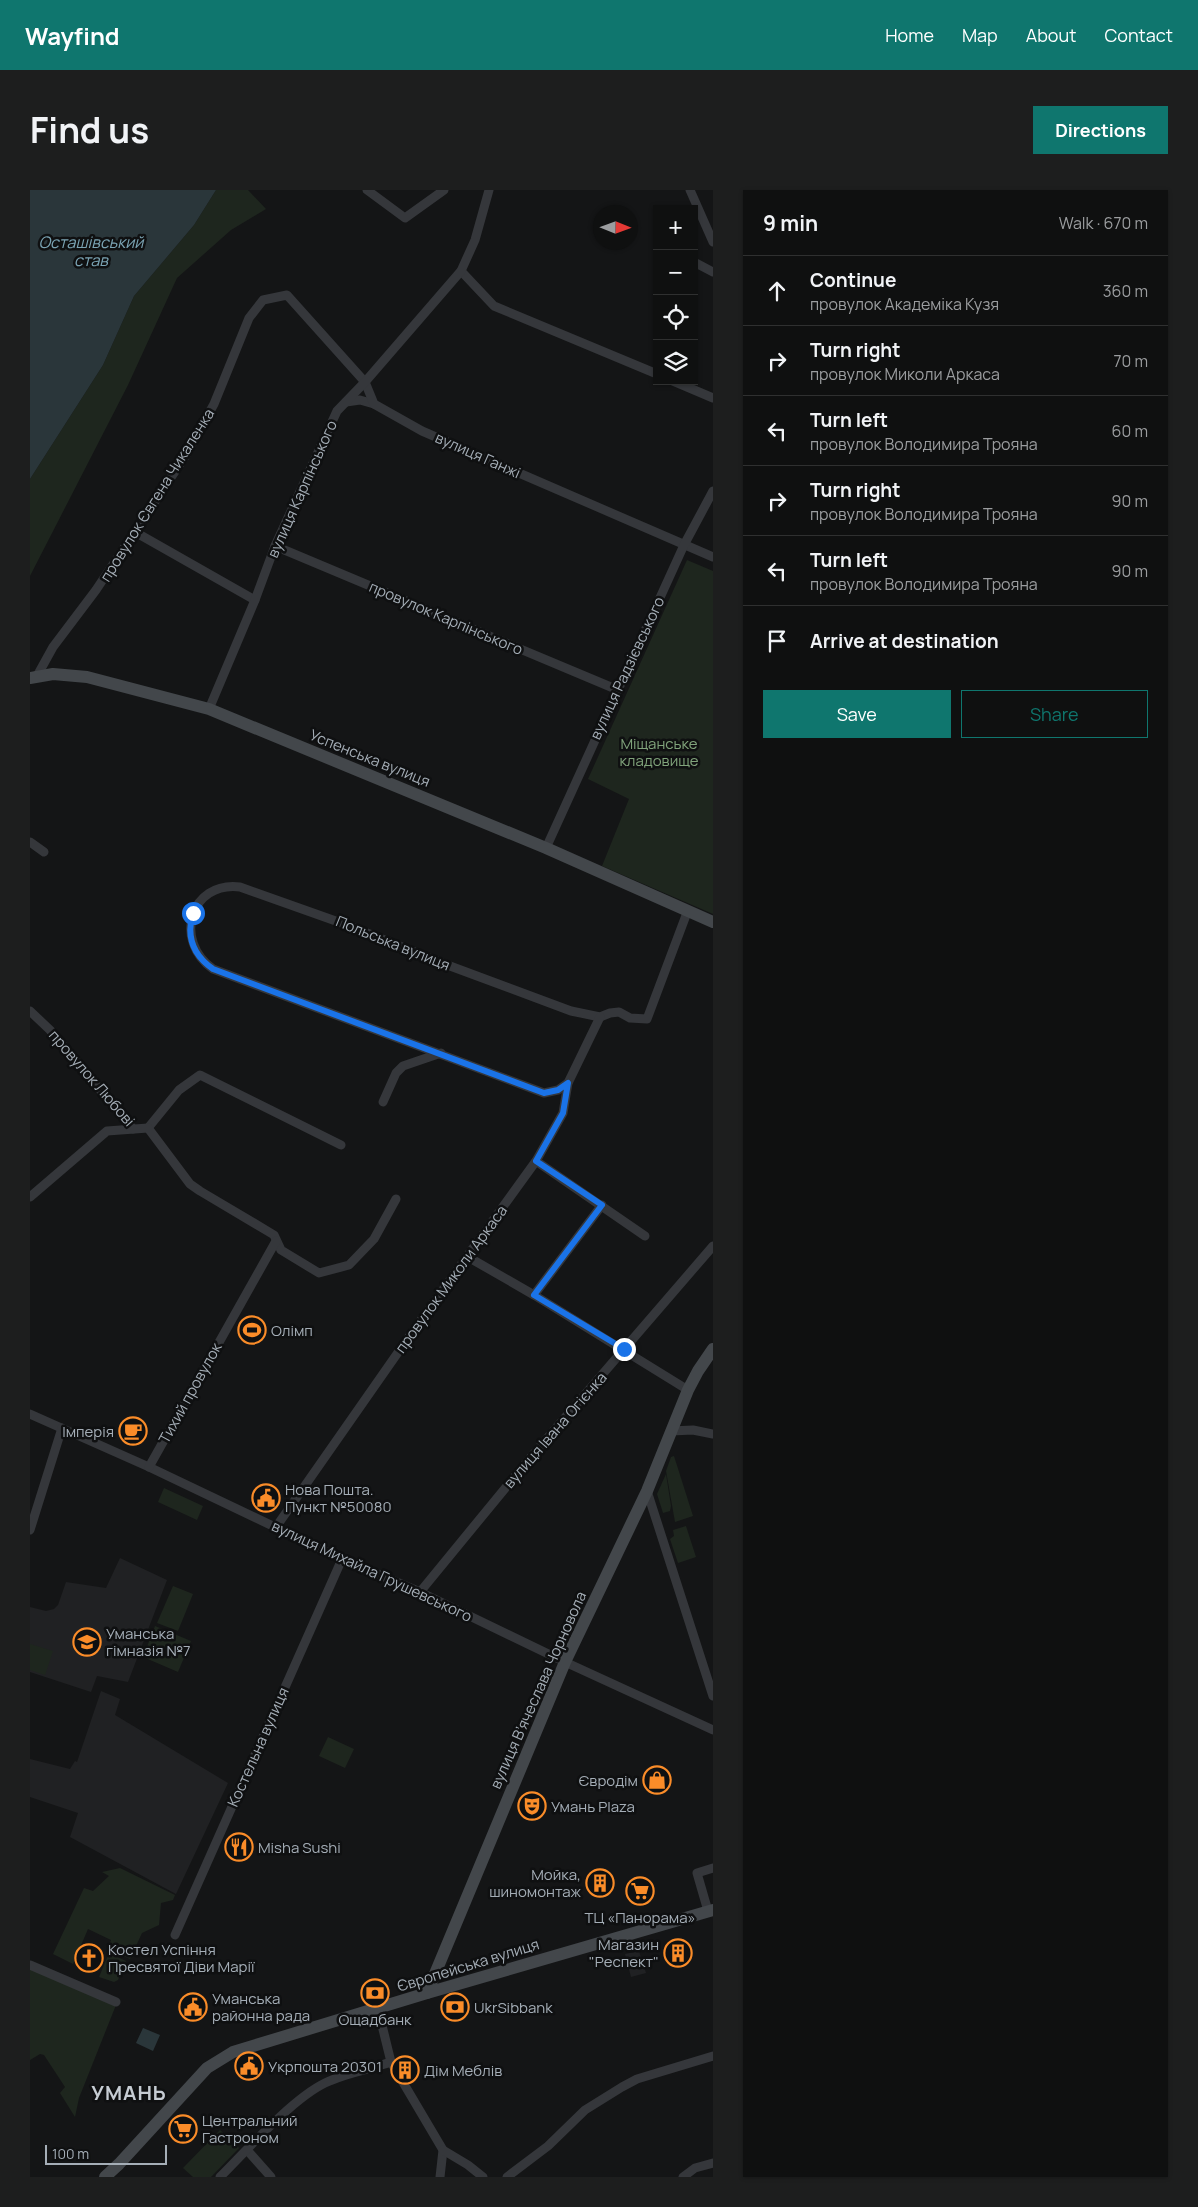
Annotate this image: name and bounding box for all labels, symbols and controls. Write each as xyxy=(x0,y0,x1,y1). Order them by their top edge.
text: Wayfind xyxy=(25,19,120,52)
text: Home xyxy=(885,23,934,47)
text: Map xyxy=(962,23,998,47)
text: About xyxy=(1026,23,1076,47)
text: Contact xyxy=(1104,23,1173,47)
text: Find us xyxy=(30,106,149,154)
button: Directions xyxy=(1033,106,1168,154)
north arrow xyxy=(593,205,638,250)
map controls xyxy=(653,205,698,385)
button: + xyxy=(653,205,698,250)
text: 9 min xyxy=(763,209,818,237)
text: Walk · 670 m xyxy=(1059,212,1148,234)
water label: Осташівський став xyxy=(39,231,145,271)
button: − xyxy=(653,250,698,295)
text: Continue xyxy=(810,267,896,293)
icon: ahead xyxy=(763,277,791,305)
text: 360 m xyxy=(1103,280,1148,302)
text: провулок Академіка Кузя xyxy=(810,293,999,315)
button: locate xyxy=(653,295,698,340)
text: Turn right xyxy=(810,337,900,363)
button: layers xyxy=(653,340,698,385)
icon: right xyxy=(763,347,791,375)
text: 70 m xyxy=(1113,350,1148,372)
text: провулок Миколи Аркаса xyxy=(810,363,1000,385)
street label: провулок Євгена Чикаленка xyxy=(95,404,219,586)
text: Turn left xyxy=(810,407,888,433)
street label: вулиця Карпінського xyxy=(262,417,342,561)
icon: left xyxy=(763,417,791,445)
text: 60 m xyxy=(1112,420,1148,442)
street label: вулиця Ганжі xyxy=(432,427,524,483)
text: провулок Володимира Трояна xyxy=(810,433,1038,455)
text: Turn right xyxy=(810,477,900,503)
icon: right xyxy=(763,487,791,515)
text: 90 m xyxy=(1112,490,1148,512)
text: провулок Володимира Трояна xyxy=(810,503,1038,525)
text: Turn left xyxy=(810,547,888,573)
icon: left xyxy=(763,557,791,585)
text: 90 m xyxy=(1112,560,1148,582)
text: провулок Володимира Трояна xyxy=(810,573,1038,595)
street label: провулок Карпінського xyxy=(366,576,526,660)
street label: вулиця Радзієвського xyxy=(585,593,669,743)
icon: arrive xyxy=(763,627,791,655)
text: Arrive at destination xyxy=(810,628,999,654)
button: Save xyxy=(763,690,951,738)
button: Share xyxy=(961,690,1148,738)
street label: Успенська вулиця xyxy=(307,724,433,792)
park label: Міщанське кладовище xyxy=(620,733,699,771)
route start xyxy=(182,902,205,925)
street label: Польська вулиця xyxy=(333,911,453,975)
street label: провулок Любові xyxy=(44,1025,140,1131)
street label: провулок Миколи Аркаса xyxy=(390,1201,512,1357)
sports icon: Олімп xyxy=(237,1315,267,1345)
place label: Олімп xyxy=(271,1320,313,1341)
street label: Тихий провулок xyxy=(154,1338,227,1447)
route end xyxy=(613,1338,636,1361)
street label: вулиця Івана Огієнка xyxy=(499,1367,611,1493)
cafe icon: Імперія xyxy=(118,1416,148,1446)
place label: Імперія xyxy=(62,1421,114,1442)
place label: Нова Пошта. Пункт №50080 xyxy=(285,1479,392,1517)
public building icon: Нова Пошта. Пункт №50080 xyxy=(251,1483,281,1513)
street label: вулиця Михайла Грушевського xyxy=(268,1515,476,1627)
street label: вулиця В’ячеслава Чорновола xyxy=(485,1588,591,1792)
place label: Уманська гімназія №7 xyxy=(106,1623,191,1661)
school or university icon: Уманська гімназія №7 xyxy=(72,1627,102,1657)
street label: Костельна вулиця xyxy=(222,1684,294,1810)
shop icon: Євродім xyxy=(642,1765,672,1795)
place label: Євродім xyxy=(579,1770,638,1791)
theatre icon: Умань Plaza xyxy=(517,1791,547,1821)
place label: Умань Plaza xyxy=(551,1796,635,1817)
restaurant icon: Мisha Sushi xyxy=(224,1832,254,1862)
place label: Мisha Sushi xyxy=(258,1837,341,1858)
place label: Мойка, шиномонтаж xyxy=(489,1864,582,1902)
building icon: Мойка, шиномонтаж xyxy=(585,1868,615,1898)
supermarket icon: ТЦ «Панорама» xyxy=(625,1876,655,1906)
place label: ТЦ «Панорама» xyxy=(584,1907,696,1928)
street label: Європейська вулиця xyxy=(394,1933,542,1997)
place label: Магазин "Респект" xyxy=(589,1934,659,1972)
building icon: Магазин "Респект" xyxy=(663,1938,693,1968)
place label: Костел Успіння Пресвятої Діви Марії xyxy=(108,1939,255,1977)
church icon: Костел Успіння Пресвятої Діви Марії xyxy=(74,1943,104,1973)
bank icon: Ощадбанк xyxy=(360,1978,390,2008)
place label: Уманська районна рада xyxy=(212,1988,310,2026)
public building icon: Уманська районна рада xyxy=(178,1992,208,2022)
bank icon: UkrSibbank xyxy=(440,1992,470,2022)
place label: UkrSibbank xyxy=(474,1997,553,2018)
place label: Ощадбанк xyxy=(338,2009,412,2030)
public building icon: Укрпошта 20301 xyxy=(234,2051,264,2081)
building icon: Дім Меблів xyxy=(390,2055,420,2085)
place label: Укрпошта 20301 xyxy=(268,2056,382,2077)
place label: Дім Меблів xyxy=(424,2060,502,2081)
district label: УМАНЬ xyxy=(91,2079,167,2106)
place label: Центральний Гастроном xyxy=(202,2110,298,2148)
supermarket icon: Центральний Гастроном xyxy=(168,2114,198,2144)
scale bar xyxy=(45,2142,168,2165)
text: 100 m xyxy=(52,2144,89,2163)

